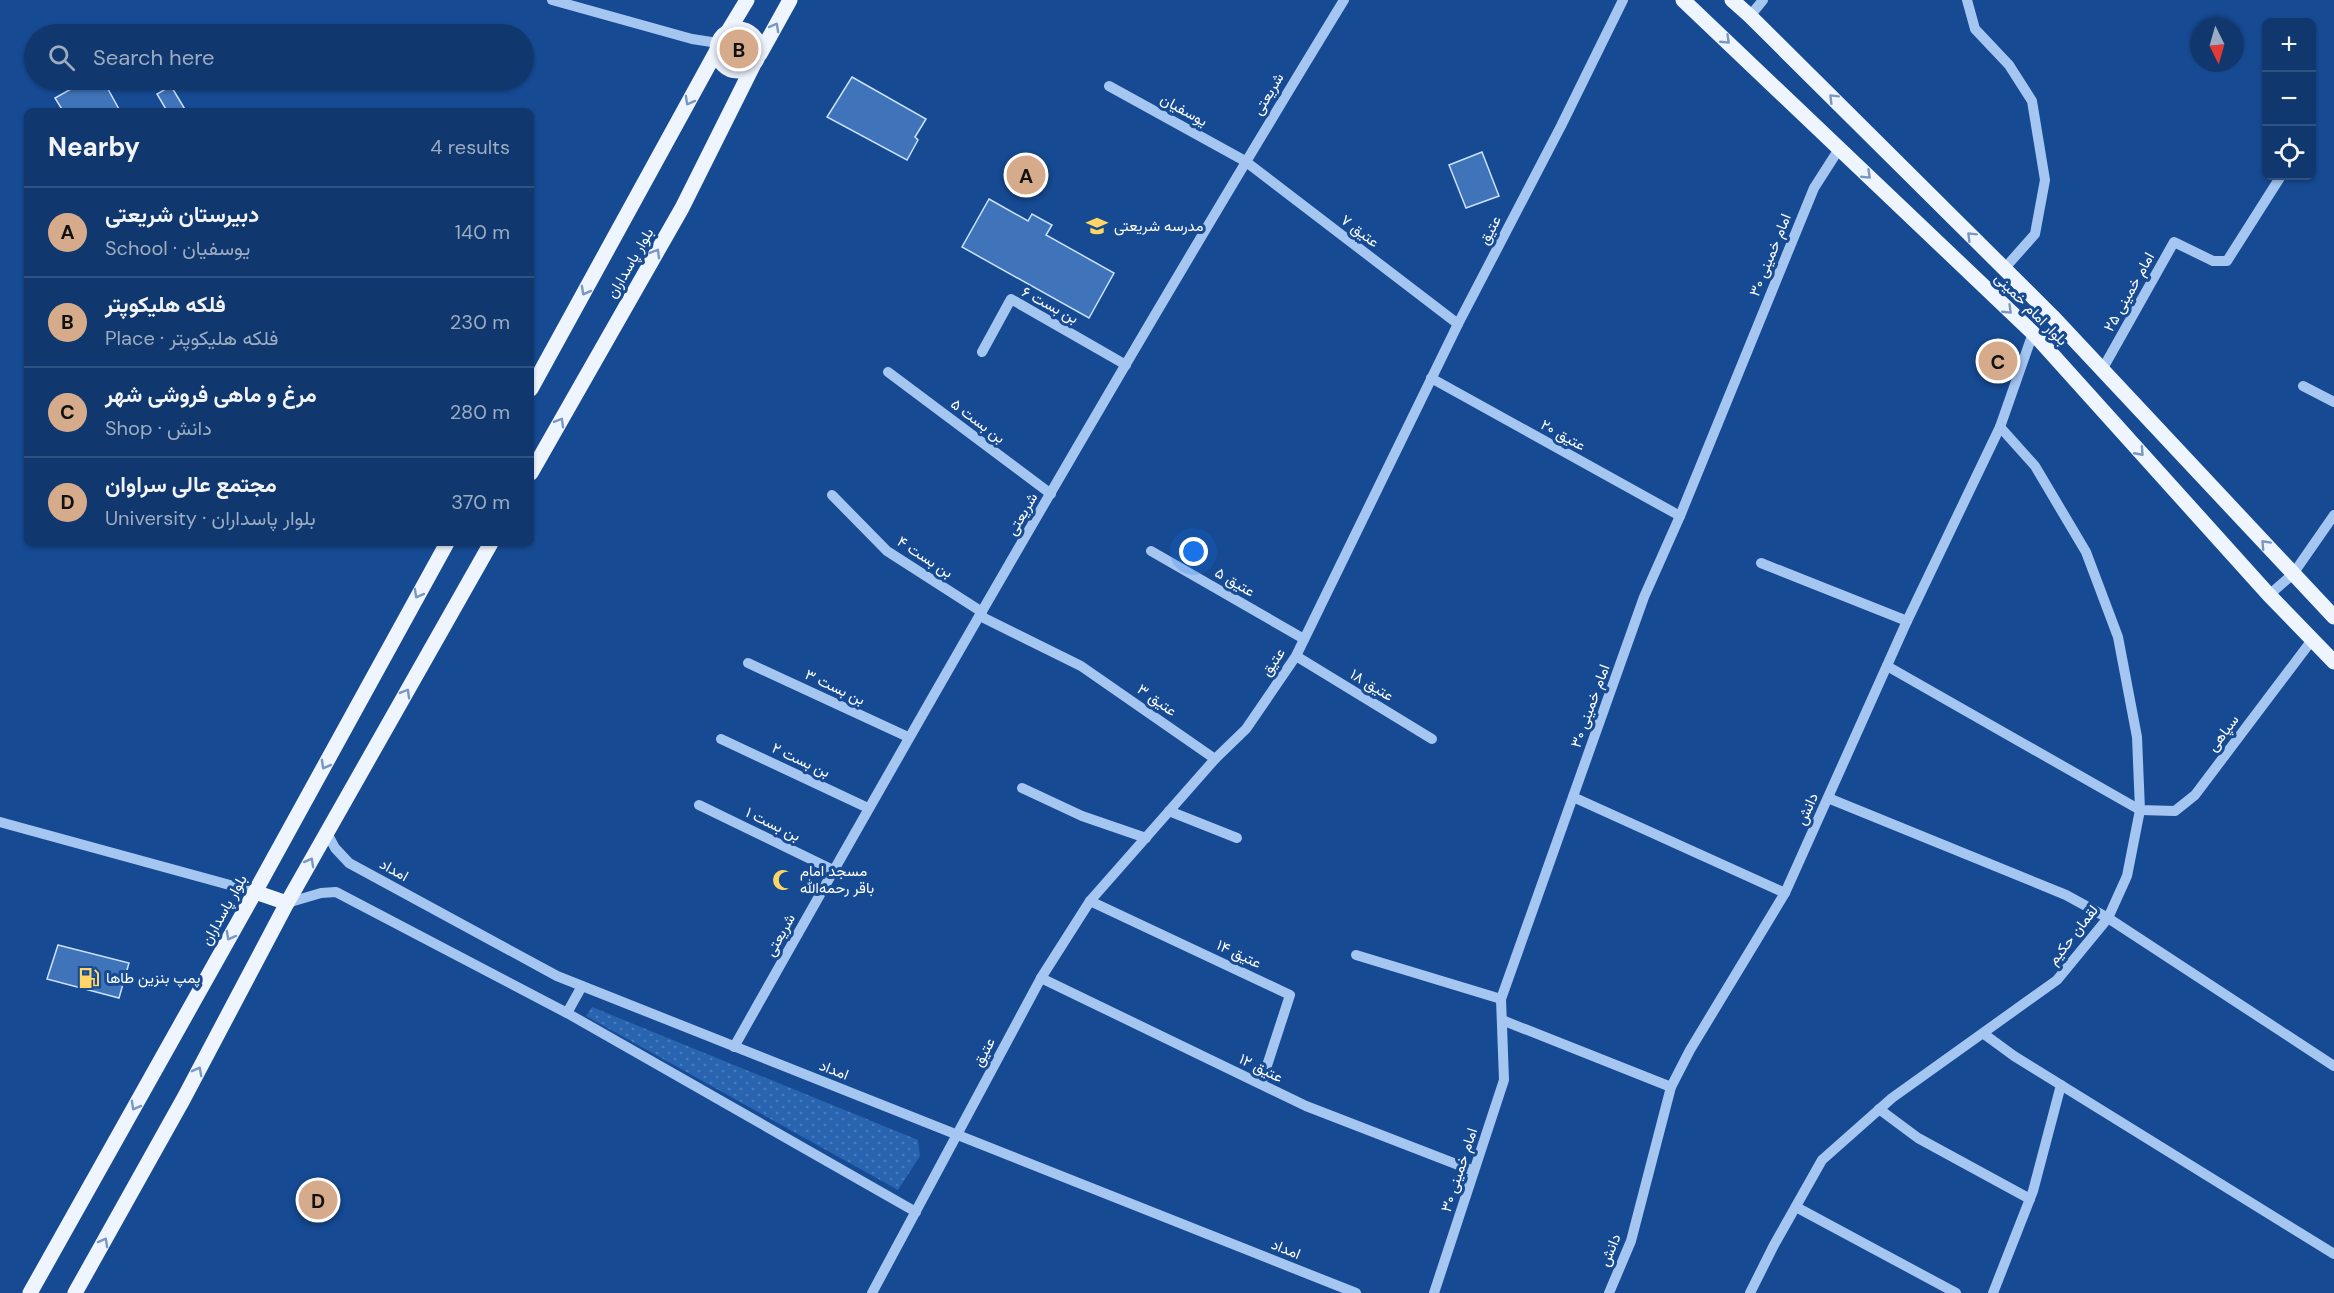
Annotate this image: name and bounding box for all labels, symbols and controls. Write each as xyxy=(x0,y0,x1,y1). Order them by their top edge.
north arrow xyxy=(2190,18,2244,72)
map controls xyxy=(2262,18,2316,180)
button: + xyxy=(2262,18,2316,72)
one-way arrow xyxy=(768,23,779,33)
search box xyxy=(24,24,534,90)
pin: B xyxy=(720,26,758,72)
one-way arrow xyxy=(1718,33,1729,44)
icon: search xyxy=(45,41,78,74)
text: Search here xyxy=(93,43,214,72)
street label: شریعتی xyxy=(1248,69,1289,119)
button: − xyxy=(2262,72,2316,126)
street label: یوسفیان xyxy=(1157,89,1211,131)
one-way arrow xyxy=(1829,94,1839,105)
one-way arrow xyxy=(685,95,696,106)
button: locate xyxy=(2262,126,2316,180)
text: Nearby xyxy=(48,130,140,164)
text: 4 results xyxy=(430,134,510,160)
pin: A xyxy=(1006,152,1046,198)
one-way arrow xyxy=(1860,168,1870,179)
text: دبیرستان شریعتی xyxy=(105,200,259,229)
street label: عتیق ۷ xyxy=(1337,210,1383,252)
street label: امام خمینی ۳۰ xyxy=(1744,211,1796,299)
street label: عتیق xyxy=(1474,212,1506,248)
school or university icon: مدرسه شریعتی xyxy=(1085,214,1109,238)
place label: مدرسه شریعتی xyxy=(1114,216,1204,236)
text: A xyxy=(60,219,75,245)
text: 140 m xyxy=(455,219,510,245)
street label: بلوار پاسداران xyxy=(602,224,658,302)
one-way arrow xyxy=(1967,232,1978,242)
text: School · یوسفیان xyxy=(105,235,250,261)
one-way arrow xyxy=(649,248,660,259)
street label: امام خمینی ۲۵ xyxy=(2099,249,2159,335)
street label: بلوار امام خمینی xyxy=(1990,268,2072,350)
street label: بن بست ۶ xyxy=(1018,282,1082,328)
one-way arrow xyxy=(581,285,592,295)
text: فلکه هلیکوپتر xyxy=(105,290,226,319)
one-way arrow xyxy=(2000,302,2011,313)
text: B xyxy=(61,309,74,335)
text: 230 m xyxy=(450,309,510,335)
text: Place · فلکه هلیکوپتر xyxy=(105,325,279,351)
pin: C xyxy=(1978,338,2018,384)
text: مرغ و ماهی فروشی شهر xyxy=(105,380,317,409)
street label: بن بست ۵ xyxy=(947,394,1009,448)
text: C xyxy=(60,399,75,425)
text: 280 m xyxy=(450,399,510,425)
text: Shop · دانش xyxy=(105,415,212,441)
street label: عتیق ۲۰ xyxy=(1537,415,1589,456)
one-way arrow xyxy=(553,418,564,428)
one-way arrow xyxy=(2133,446,2144,456)
text: مجتمع عالی سراوان xyxy=(105,470,277,499)
text: D xyxy=(60,489,75,515)
text: 370 m xyxy=(451,489,510,515)
street label: شریعتی xyxy=(1002,489,1042,539)
text: University · بلوار پاسداران xyxy=(105,505,316,531)
street label: بن بست ۴ xyxy=(893,532,957,582)
your location xyxy=(1179,537,1208,566)
one-way arrow xyxy=(2261,540,2272,550)
street label: عتیق ۵ xyxy=(1211,563,1259,602)
one-way arrow xyxy=(414,588,425,598)
street label: عتیق xyxy=(1256,644,1290,680)
street label: امام خمینی ۳۰ xyxy=(1566,662,1614,750)
street label: بن بست ۳ xyxy=(802,664,868,710)
street label: عتیق ۱۸ xyxy=(1347,664,1398,706)
street label: عتیق ۳ xyxy=(1133,679,1181,721)
one-way arrow xyxy=(399,689,410,699)
street label: سپاهی xyxy=(2203,710,2244,756)
street label: بن بست ۲ xyxy=(769,738,833,782)
one-way arrow xyxy=(320,759,332,769)
street label: دانش xyxy=(1791,790,1823,828)
street label: بن بست ۱ xyxy=(742,802,804,846)
street label: امداد xyxy=(376,854,412,886)
one-way arrow xyxy=(303,858,314,869)
place label: مسجد امام باقر رحمه‌الله xyxy=(800,861,874,898)
mosque icon: مسجد امام باقر رحمه‌الله xyxy=(771,868,795,892)
street label: بلوار پاسداران xyxy=(196,871,252,949)
street label: لقمان حکیم xyxy=(2043,901,2103,969)
street label: شریعتی xyxy=(760,910,800,960)
one-way arrow xyxy=(226,930,237,940)
street label: عتیق ۱۴ xyxy=(1213,935,1265,973)
fuel station icon: پمپ بنزین طاها xyxy=(77,966,101,990)
place label: پمپ بنزین طاها xyxy=(106,968,201,988)
street label: عتیق xyxy=(968,1034,1000,1070)
street label: عتیق ۱۲ xyxy=(1236,1049,1286,1087)
street label: امداد xyxy=(816,1055,852,1085)
one-way arrow xyxy=(191,1067,202,1078)
one-way arrow xyxy=(131,1100,142,1110)
street label: امام خمینی ۳۰ xyxy=(1436,1125,1482,1215)
pin: D xyxy=(298,1178,338,1222)
street label: دانش xyxy=(1594,1231,1626,1269)
street label: امداد xyxy=(1268,1234,1304,1264)
one-way arrow xyxy=(97,1238,108,1248)

